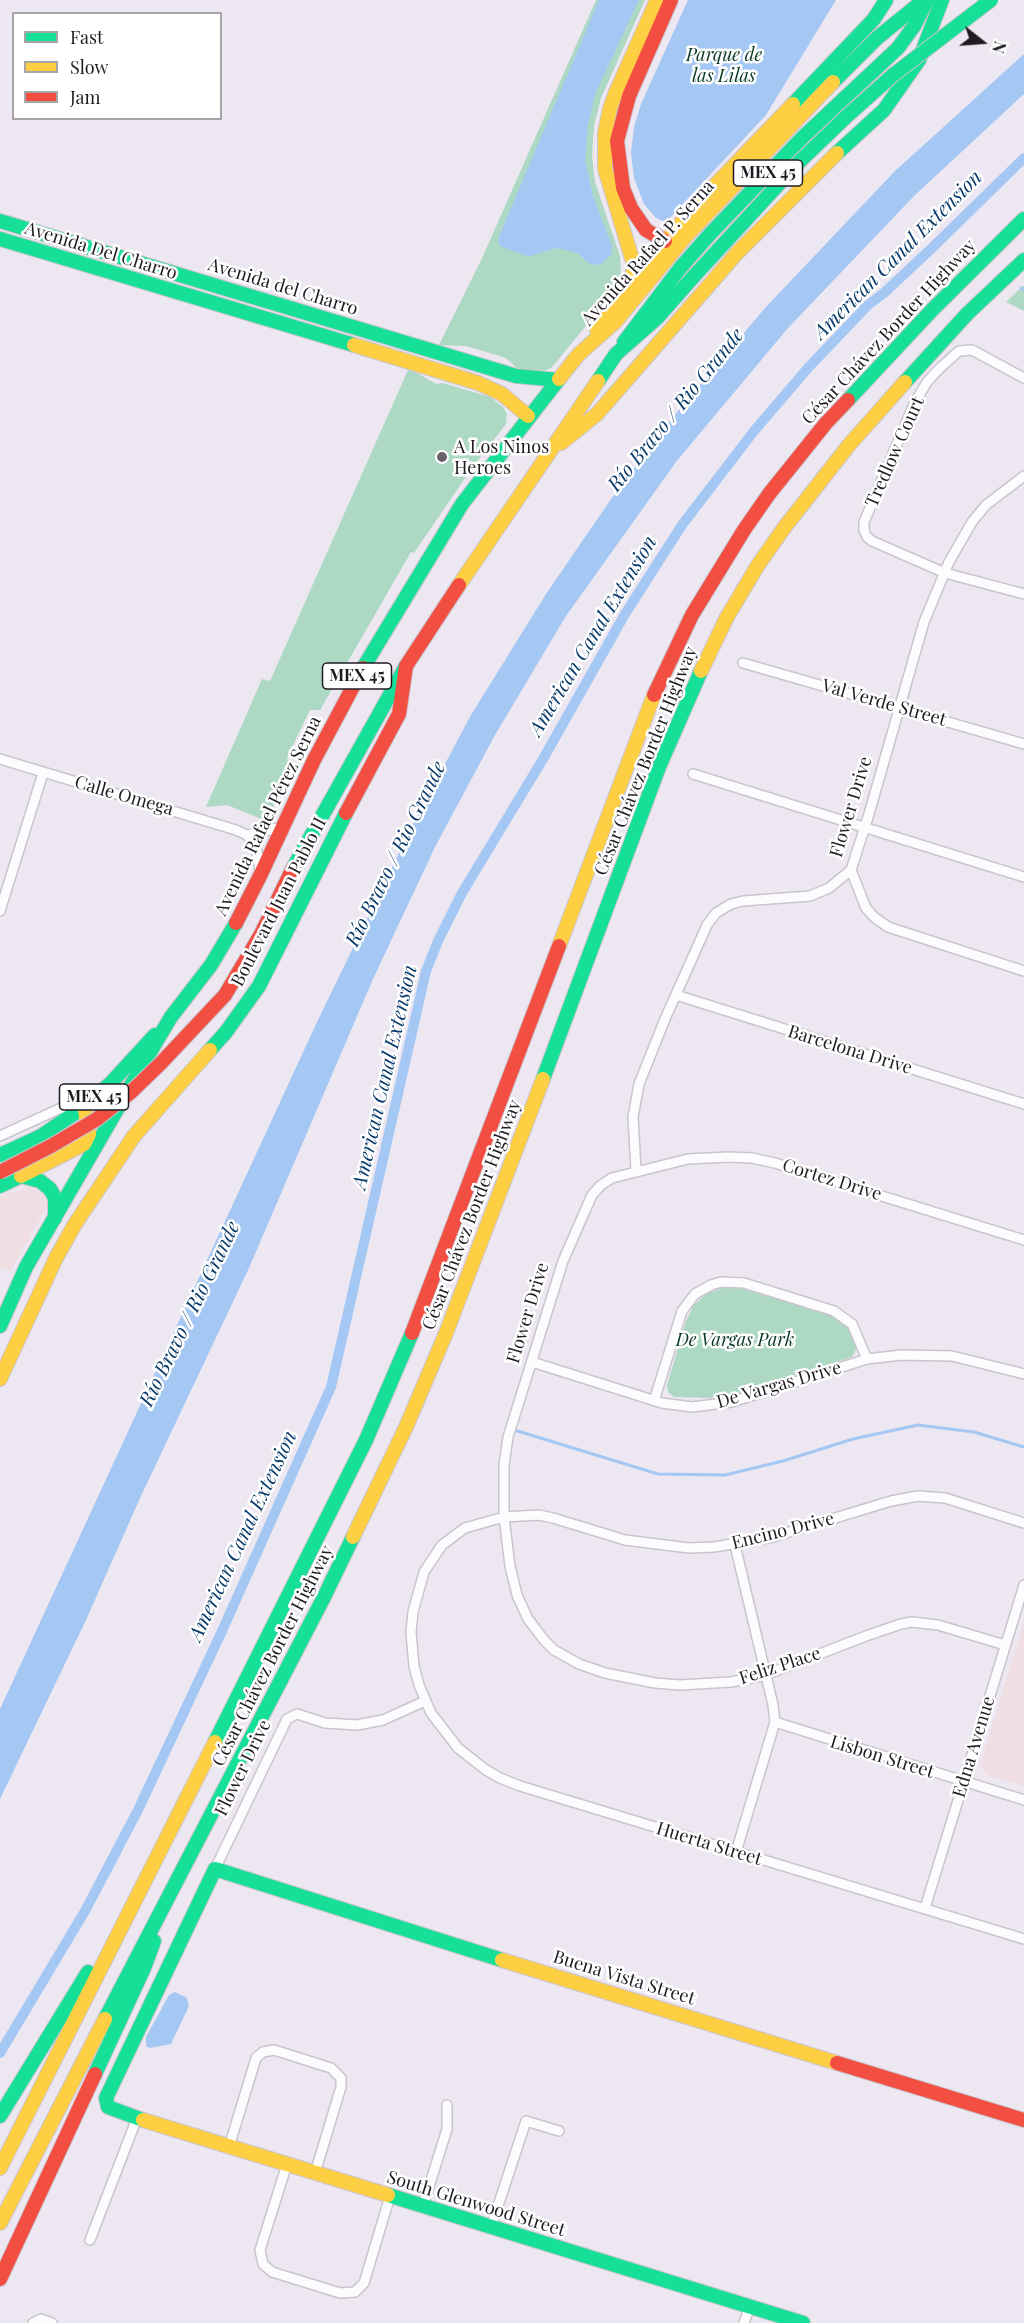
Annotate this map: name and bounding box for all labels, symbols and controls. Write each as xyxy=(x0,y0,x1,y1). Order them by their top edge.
legend xyxy=(12,12,222,120)
north arrow xyxy=(952,12,1012,72)
text: Fast xyxy=(70,25,103,49)
text: N xyxy=(988,39,1011,56)
park label: Parque de las Lilas xyxy=(686,44,762,86)
text: Slow xyxy=(70,55,108,79)
text: Jam xyxy=(70,85,100,109)
road number: MEX 45 xyxy=(734,160,802,186)
water label: American Canal Extension xyxy=(809,166,987,344)
street label: Avenida Rafael P. Serna xyxy=(577,176,719,330)
street label: Avenida Del Charro xyxy=(22,218,180,284)
street label: César Chávez Border Highway xyxy=(798,235,980,429)
street label: Avenida del Charro xyxy=(205,254,361,320)
water label: Río Bravo / Rio Grande xyxy=(603,324,749,496)
street label: Tredlow Court xyxy=(861,393,929,511)
place label: A Los Ninos Heroes xyxy=(454,436,549,478)
marker: A Los Ninos Heroes xyxy=(435,450,449,464)
water label: American Canal Extension xyxy=(524,532,662,740)
street label: César Chávez Border Highway xyxy=(590,643,702,879)
road number: MEX 45 xyxy=(322,663,392,689)
street label: Val Verde Street xyxy=(819,675,949,731)
street label: Avenida Rafael Pérez Serna xyxy=(210,713,326,919)
street label: Flower Drive xyxy=(825,754,877,860)
water label: Río Bravo / Rio Grande xyxy=(341,757,451,951)
street label: Calle Omega xyxy=(72,772,176,820)
street label: Boulevard Juan Pablo II xyxy=(227,814,331,990)
water label: American Canal Extension xyxy=(348,963,422,1191)
street label: Barcelona Drive xyxy=(785,1021,915,1079)
road number: MEX 45 xyxy=(60,1084,128,1110)
street label: César Chávez Border Highway xyxy=(418,1097,526,1333)
street label: Cortez Drive xyxy=(780,1155,884,1205)
water label: Río Bravo / Rio Grande xyxy=(135,1217,245,1411)
street label: Flower Drive xyxy=(502,1260,554,1366)
park label: De Vargas Park xyxy=(676,1329,794,1351)
street label: De Vargas Drive xyxy=(714,1357,844,1413)
water label: American Canal Extension xyxy=(184,1427,302,1645)
street label: Encino Drive xyxy=(730,1508,836,1554)
street label: César Chávez Border Highway xyxy=(208,1542,338,1770)
street label: Feliz Place xyxy=(736,1643,824,1689)
street label: Edna Avenue xyxy=(948,1694,1000,1800)
street label: Flower Drive xyxy=(210,1716,276,1820)
street label: Lisbon Street xyxy=(827,1731,937,1783)
street label: Huerta Street xyxy=(654,1818,764,1870)
street label: Buena Vista Street xyxy=(550,1946,698,2010)
street label: South Glenwood Street xyxy=(384,2167,568,2241)

